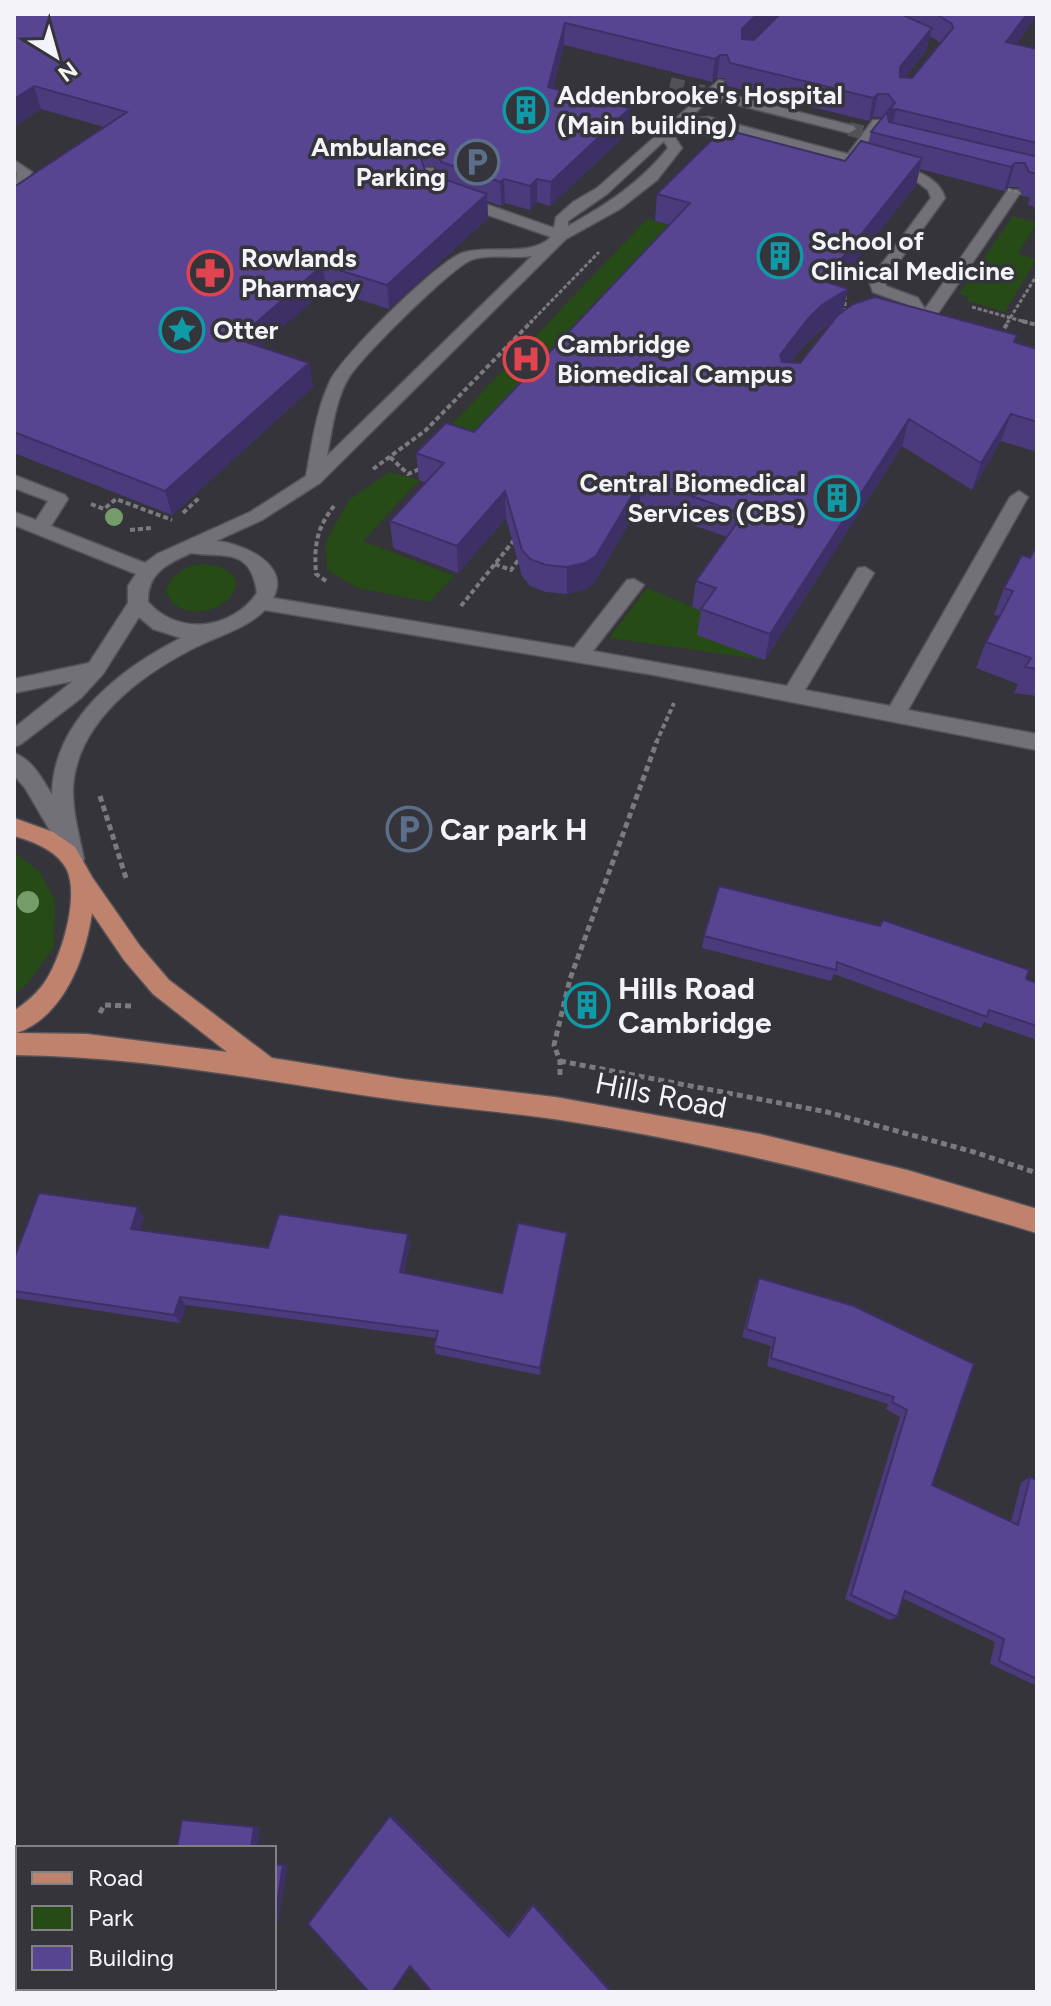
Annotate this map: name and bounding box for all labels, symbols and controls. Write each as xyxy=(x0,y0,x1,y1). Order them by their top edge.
north arrow xyxy=(16,16,96,96)
text: N xyxy=(53,56,83,87)
place label: Addenbrooke's Hospital (Main building) xyxy=(557,79,843,141)
building icon: Addenbrooke's Hospital (Main building) xyxy=(502,86,550,134)
place label: Ambulance Parking xyxy=(311,131,446,193)
parking icon: Ambulance Parking xyxy=(453,138,501,186)
place label: School of Clinical Medicine xyxy=(811,225,1014,287)
building icon: School of Clinical Medicine xyxy=(756,232,804,280)
place label: Rowlands Pharmacy xyxy=(241,242,360,304)
pharmacy icon: Rowlands Pharmacy xyxy=(186,249,234,297)
place icon: Otter xyxy=(158,306,206,354)
place label: Otter xyxy=(213,314,279,346)
place label: Cambridge Biomedical Campus xyxy=(557,328,793,390)
hospital icon: Cambridge Biomedical Campus xyxy=(502,335,550,383)
place label: Central Biomedical Services (CBS) xyxy=(580,467,806,529)
building icon: Central Biomedical Services (CBS) xyxy=(813,474,861,522)
parking icon: Car park H xyxy=(385,805,433,853)
place label: Car park H xyxy=(440,811,587,848)
place label: Hills Road Cambridge xyxy=(618,970,772,1041)
building icon: Hills Road Cambridge xyxy=(563,981,611,1029)
street label: Hills Road xyxy=(592,1064,730,1126)
legend xyxy=(16,1846,276,1990)
text: Road xyxy=(88,1863,143,1892)
text: Park xyxy=(88,1903,134,1932)
text: Building xyxy=(88,1943,174,1972)

